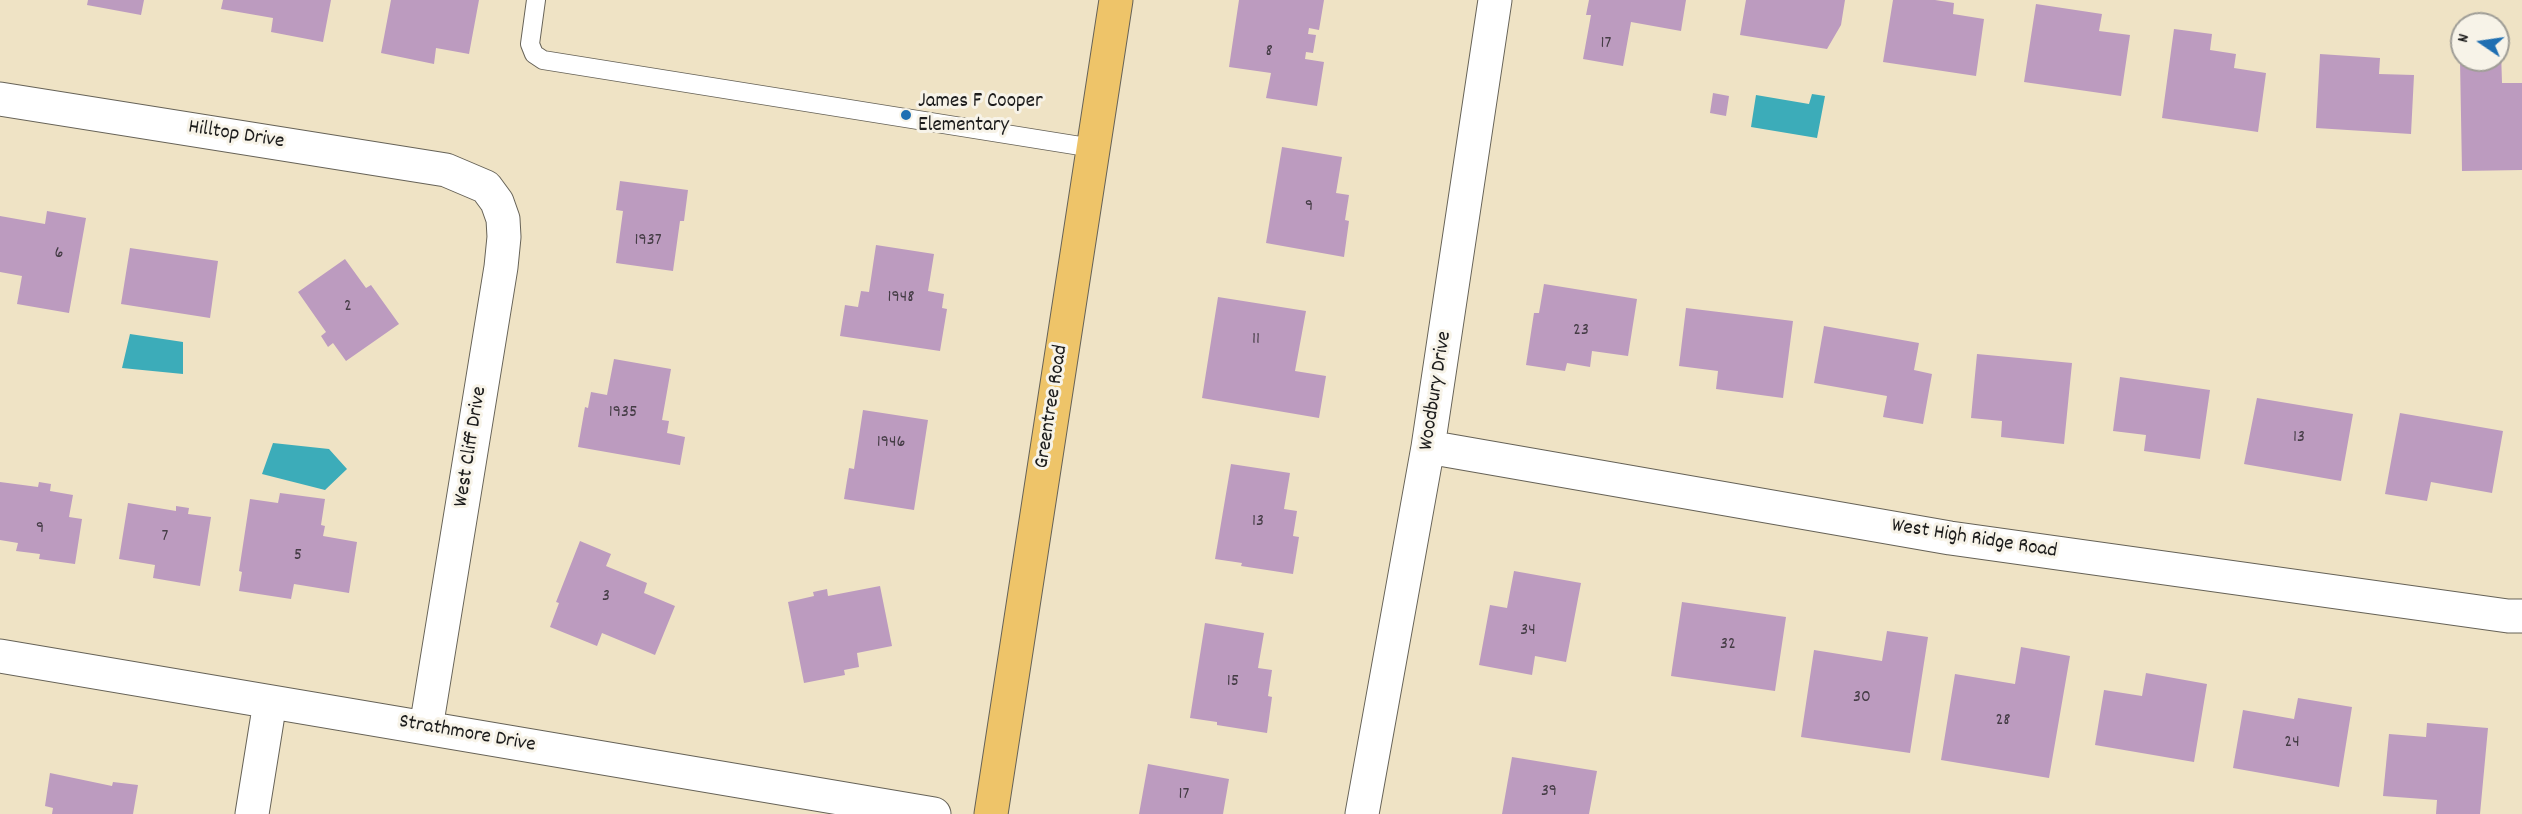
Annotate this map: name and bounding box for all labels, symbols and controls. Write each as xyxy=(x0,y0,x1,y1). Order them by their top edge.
north arrow xyxy=(2450,12,2510,72)
text: N xyxy=(2452,32,2476,45)
house number: 17 xyxy=(1601,34,1611,56)
house number: 8 xyxy=(1265,42,1273,64)
place label: James F Cooper Elementary xyxy=(918,90,1043,140)
marker: James F Cooper Elementary xyxy=(899,108,913,122)
street label: Hilltop Drive xyxy=(186,116,286,156)
house number: 9 xyxy=(1305,197,1313,219)
house number: 1937 xyxy=(634,231,662,253)
house number: 6 xyxy=(55,244,63,266)
house number: 1948 xyxy=(888,288,914,310)
house number: 2 xyxy=(344,297,352,319)
house number: 23 xyxy=(1573,321,1589,343)
house number: 11 xyxy=(1252,330,1260,352)
street label: Woodbury Drive xyxy=(1415,330,1459,452)
street label: Greentree Road xyxy=(1031,343,1075,471)
street label: West Cliff Drive xyxy=(450,385,494,509)
house number: 1935 xyxy=(609,403,637,425)
house number: 13 xyxy=(2293,428,2305,450)
house number: 1946 xyxy=(877,433,905,455)
house number: 13 xyxy=(1252,512,1264,534)
street label: West High Ridge Road xyxy=(1889,514,2059,566)
house number: 9 xyxy=(36,519,44,541)
house number: 7 xyxy=(162,527,168,549)
house number: 5 xyxy=(294,546,302,568)
house number: 3 xyxy=(602,587,610,609)
house number: 34 xyxy=(1520,621,1536,643)
house number: 32 xyxy=(1720,635,1736,657)
house number: 15 xyxy=(1227,672,1239,694)
house number: 30 xyxy=(1853,688,1871,710)
street label: Strathmore Drive xyxy=(397,711,537,759)
house number: 28 xyxy=(1995,711,2011,733)
house number: 24 xyxy=(2284,733,2300,755)
house number: 39 xyxy=(1541,782,1557,804)
house number: 17 xyxy=(1179,785,1189,807)

